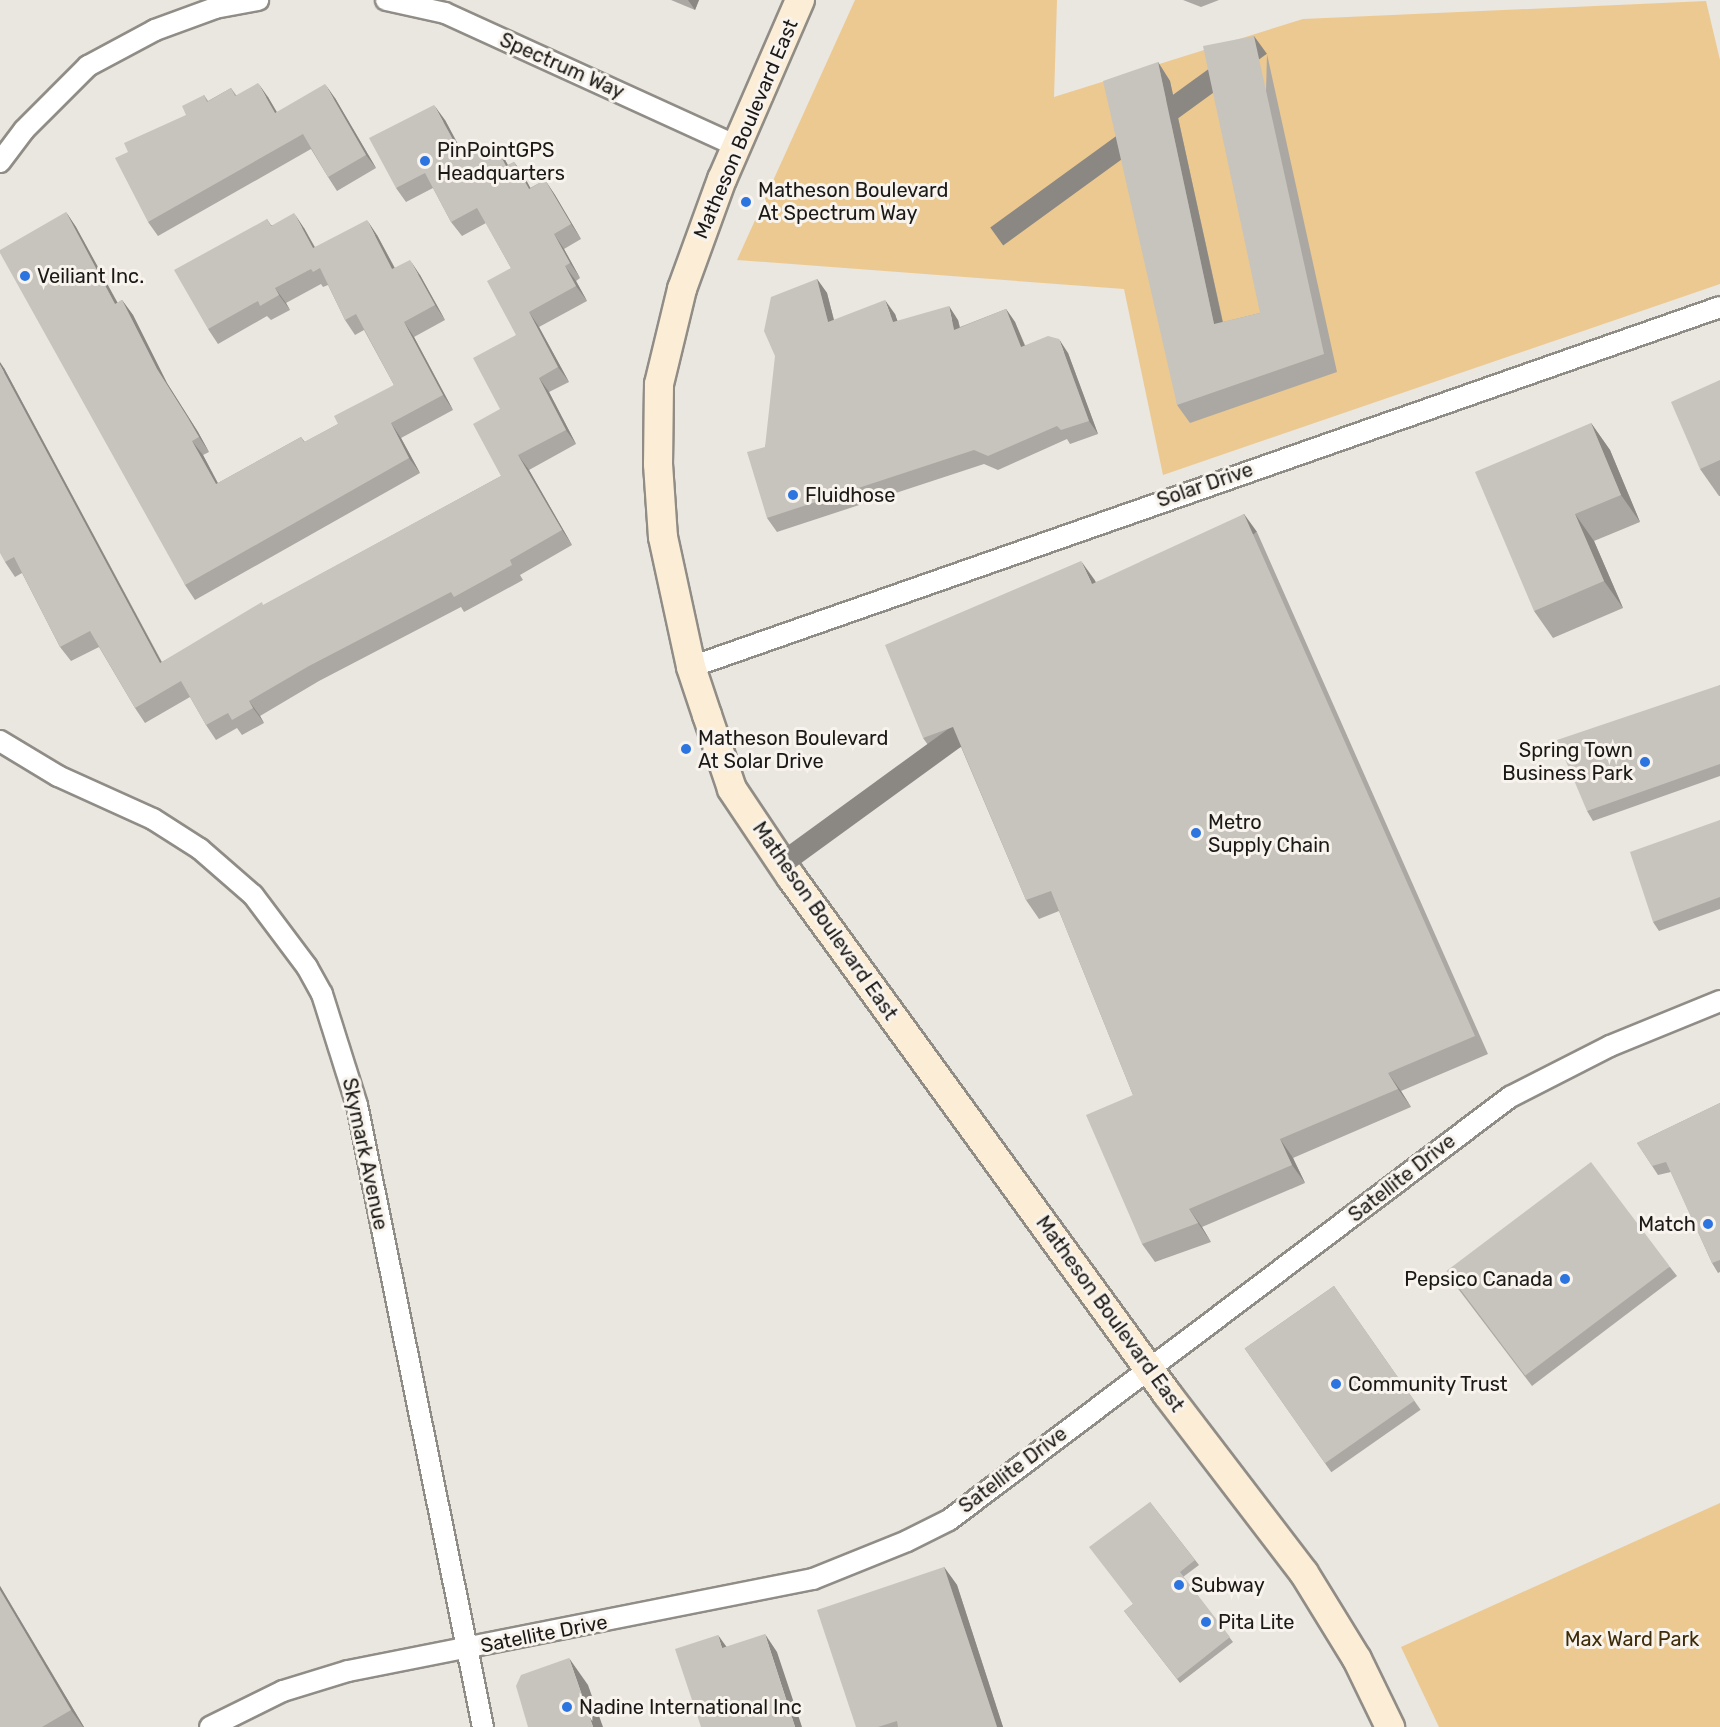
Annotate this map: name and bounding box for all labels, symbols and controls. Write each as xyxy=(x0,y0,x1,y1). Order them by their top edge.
street label: Matheson Boulevard East xyxy=(689,16,803,242)
street label: Spectrum Way xyxy=(496,28,628,104)
place label: PinPointGPS Headquarters xyxy=(437,138,565,185)
marker: PinPointGPS Headquarters xyxy=(418,154,432,168)
place label: Matheson Boulevard At Spectrum Way xyxy=(758,178,948,225)
marker: Matheson Boulevard At Spectrum Way xyxy=(739,195,753,209)
place label: Veiliant Inc. xyxy=(37,264,144,288)
marker: Veiliant Inc. xyxy=(18,269,32,283)
street label: Solar Drive xyxy=(1154,457,1256,513)
place label: Fluidhose xyxy=(805,483,895,507)
marker: Fluidhose xyxy=(786,488,800,502)
place label: Matheson Boulevard At Solar Drive xyxy=(698,726,888,773)
place label: Spring Town Business Park xyxy=(1502,738,1633,785)
marker: Matheson Boulevard At Solar Drive xyxy=(679,742,693,756)
marker: Spring Town Business Park xyxy=(1638,755,1652,769)
place label: Metro Supply Chain xyxy=(1208,810,1331,857)
street label: Matheson Boulevard East xyxy=(747,817,903,1025)
marker: Metro Supply Chain xyxy=(1189,826,1203,840)
street label: Skymark Avenue xyxy=(337,1075,393,1233)
street label: Satellite Drive xyxy=(1344,1129,1460,1227)
street label: Matheson Boulevard East xyxy=(1031,1211,1189,1417)
place label: Match xyxy=(1638,1212,1696,1236)
marker: Match xyxy=(1701,1217,1715,1231)
place label: Pepsico Canada xyxy=(1404,1267,1553,1291)
marker: Pepsico Canada xyxy=(1558,1272,1572,1286)
place label: Community Trust xyxy=(1348,1372,1509,1396)
marker: Community Trust xyxy=(1329,1377,1343,1391)
street label: Satellite Drive xyxy=(954,1422,1072,1518)
place label: Subway xyxy=(1191,1573,1265,1597)
marker: Subway xyxy=(1172,1578,1186,1592)
street label: Satellite Drive xyxy=(478,1610,610,1658)
place label: Pita Lite xyxy=(1218,1610,1295,1634)
marker: Pita Lite xyxy=(1199,1615,1213,1629)
park label: Max Ward Park xyxy=(1564,1627,1700,1651)
place label: Nadine International Inc xyxy=(579,1695,802,1719)
marker: Nadine International Inc xyxy=(560,1700,574,1714)

